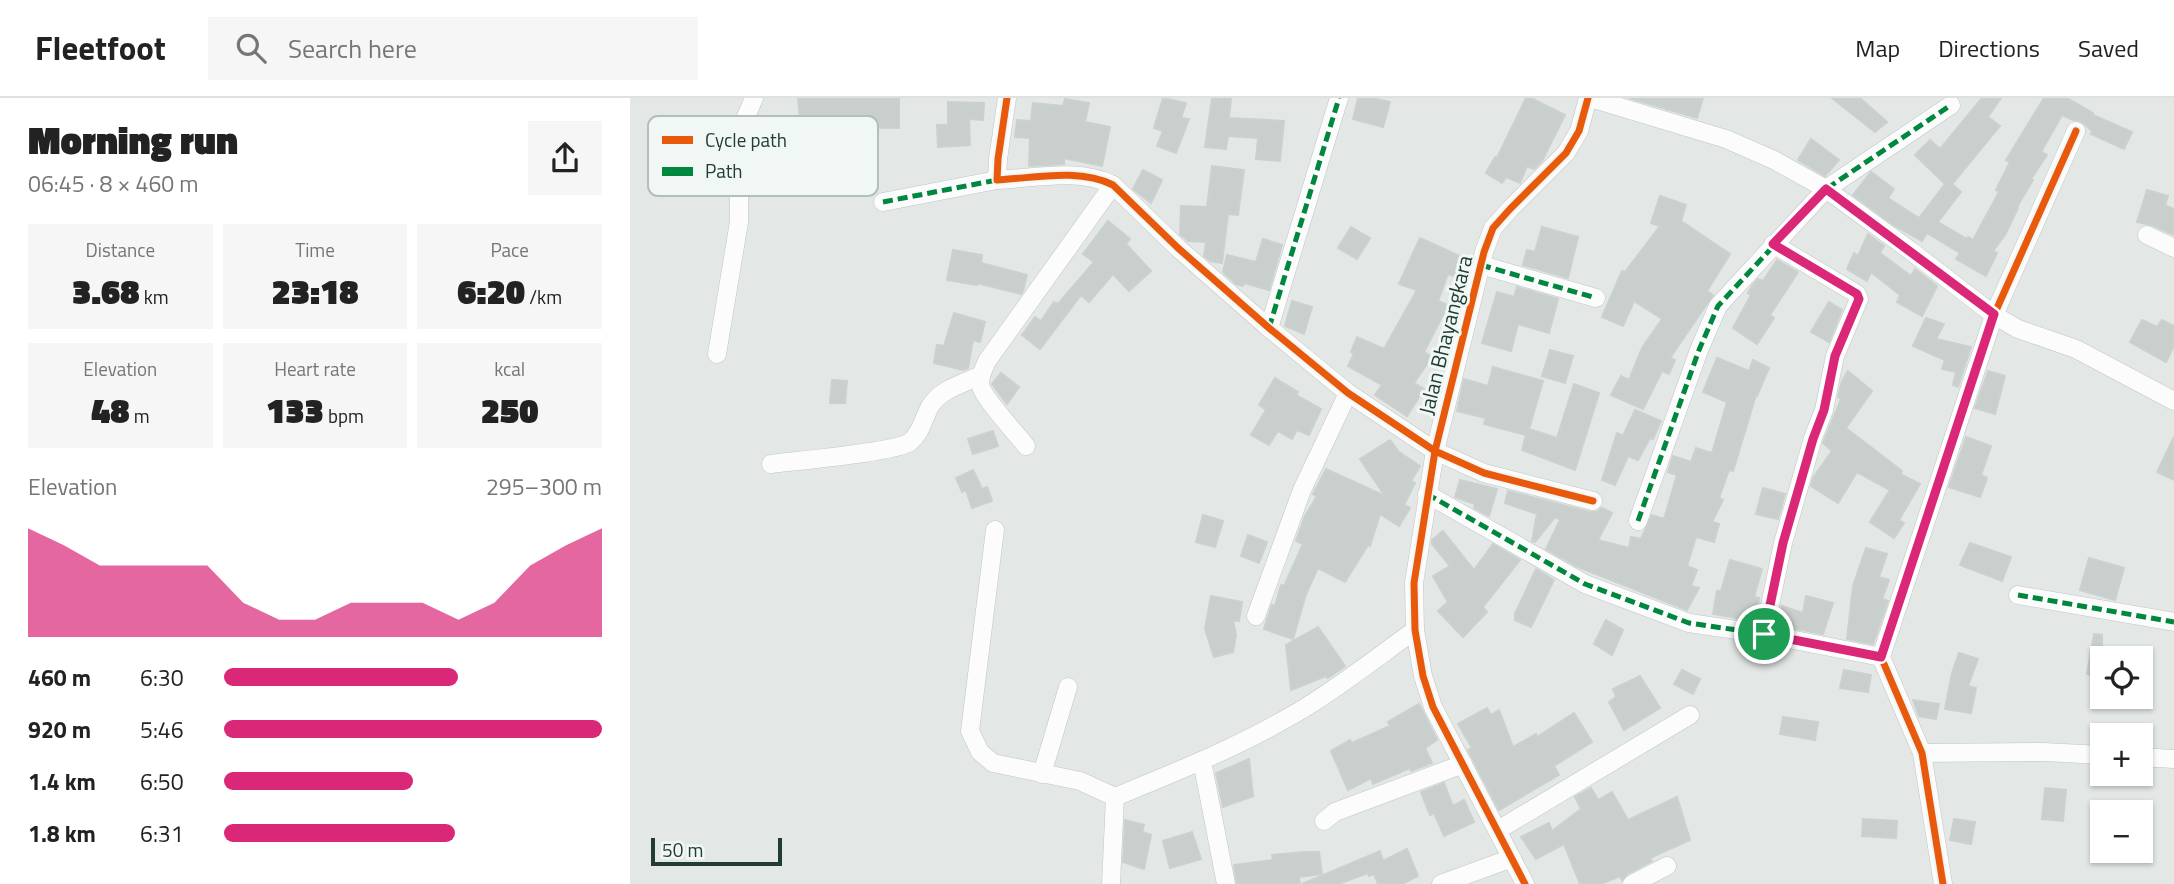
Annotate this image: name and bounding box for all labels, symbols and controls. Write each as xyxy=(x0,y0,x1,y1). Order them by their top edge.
search box xyxy=(208,17,698,80)
text: Fleetfoot xyxy=(35,23,166,73)
icon: search xyxy=(232,29,270,67)
text: Search here xyxy=(288,29,417,68)
text: Map xyxy=(1855,30,1900,66)
text: Directions xyxy=(1938,30,2040,66)
text: Saved xyxy=(2078,30,2139,66)
text: Morning run xyxy=(28,111,238,169)
legend xyxy=(648,116,878,196)
button: share xyxy=(528,121,602,195)
text: Cycle path xyxy=(705,125,787,154)
text: Path xyxy=(705,156,743,185)
text: 06:45 · 8 × 460 m xyxy=(28,166,198,201)
text: Distance xyxy=(86,235,155,264)
text: Time xyxy=(295,235,335,264)
text: Pace xyxy=(490,235,529,264)
street label: Jalan Bhayangkara xyxy=(1410,251,1480,418)
text: 3.68 xyxy=(72,264,140,318)
text: 23:18 xyxy=(271,264,359,318)
text: 6:20 xyxy=(457,264,525,318)
text: km xyxy=(140,282,169,311)
text: /km xyxy=(525,282,562,311)
text: Elevation xyxy=(83,354,157,383)
text: Heart rate xyxy=(274,354,356,383)
text: kcal xyxy=(494,354,525,383)
text: 48 xyxy=(91,383,130,437)
text: 133 xyxy=(266,383,324,437)
text: 250 xyxy=(481,383,539,437)
text: m xyxy=(130,401,150,430)
text: bpm xyxy=(324,401,364,430)
text: Elevation xyxy=(28,469,117,504)
text: 295–300 m xyxy=(486,469,602,504)
pin xyxy=(1734,604,1794,664)
icon: arrive xyxy=(1745,615,1783,653)
map controls xyxy=(2090,646,2153,863)
button: locate xyxy=(2090,646,2153,709)
text: 460 m xyxy=(28,660,91,695)
text: 6:30 xyxy=(140,660,184,695)
text: 920 m xyxy=(28,712,91,747)
text: 5:46 xyxy=(140,712,184,747)
button: + xyxy=(2090,723,2153,786)
text: 1.4 km xyxy=(28,764,96,799)
text: 6:50 xyxy=(140,764,184,799)
button: − xyxy=(2090,800,2153,863)
text: 1.8 km xyxy=(28,816,96,851)
text: 6:31 xyxy=(140,816,184,851)
scale bar xyxy=(651,835,782,867)
text: 50 m xyxy=(662,835,703,864)

